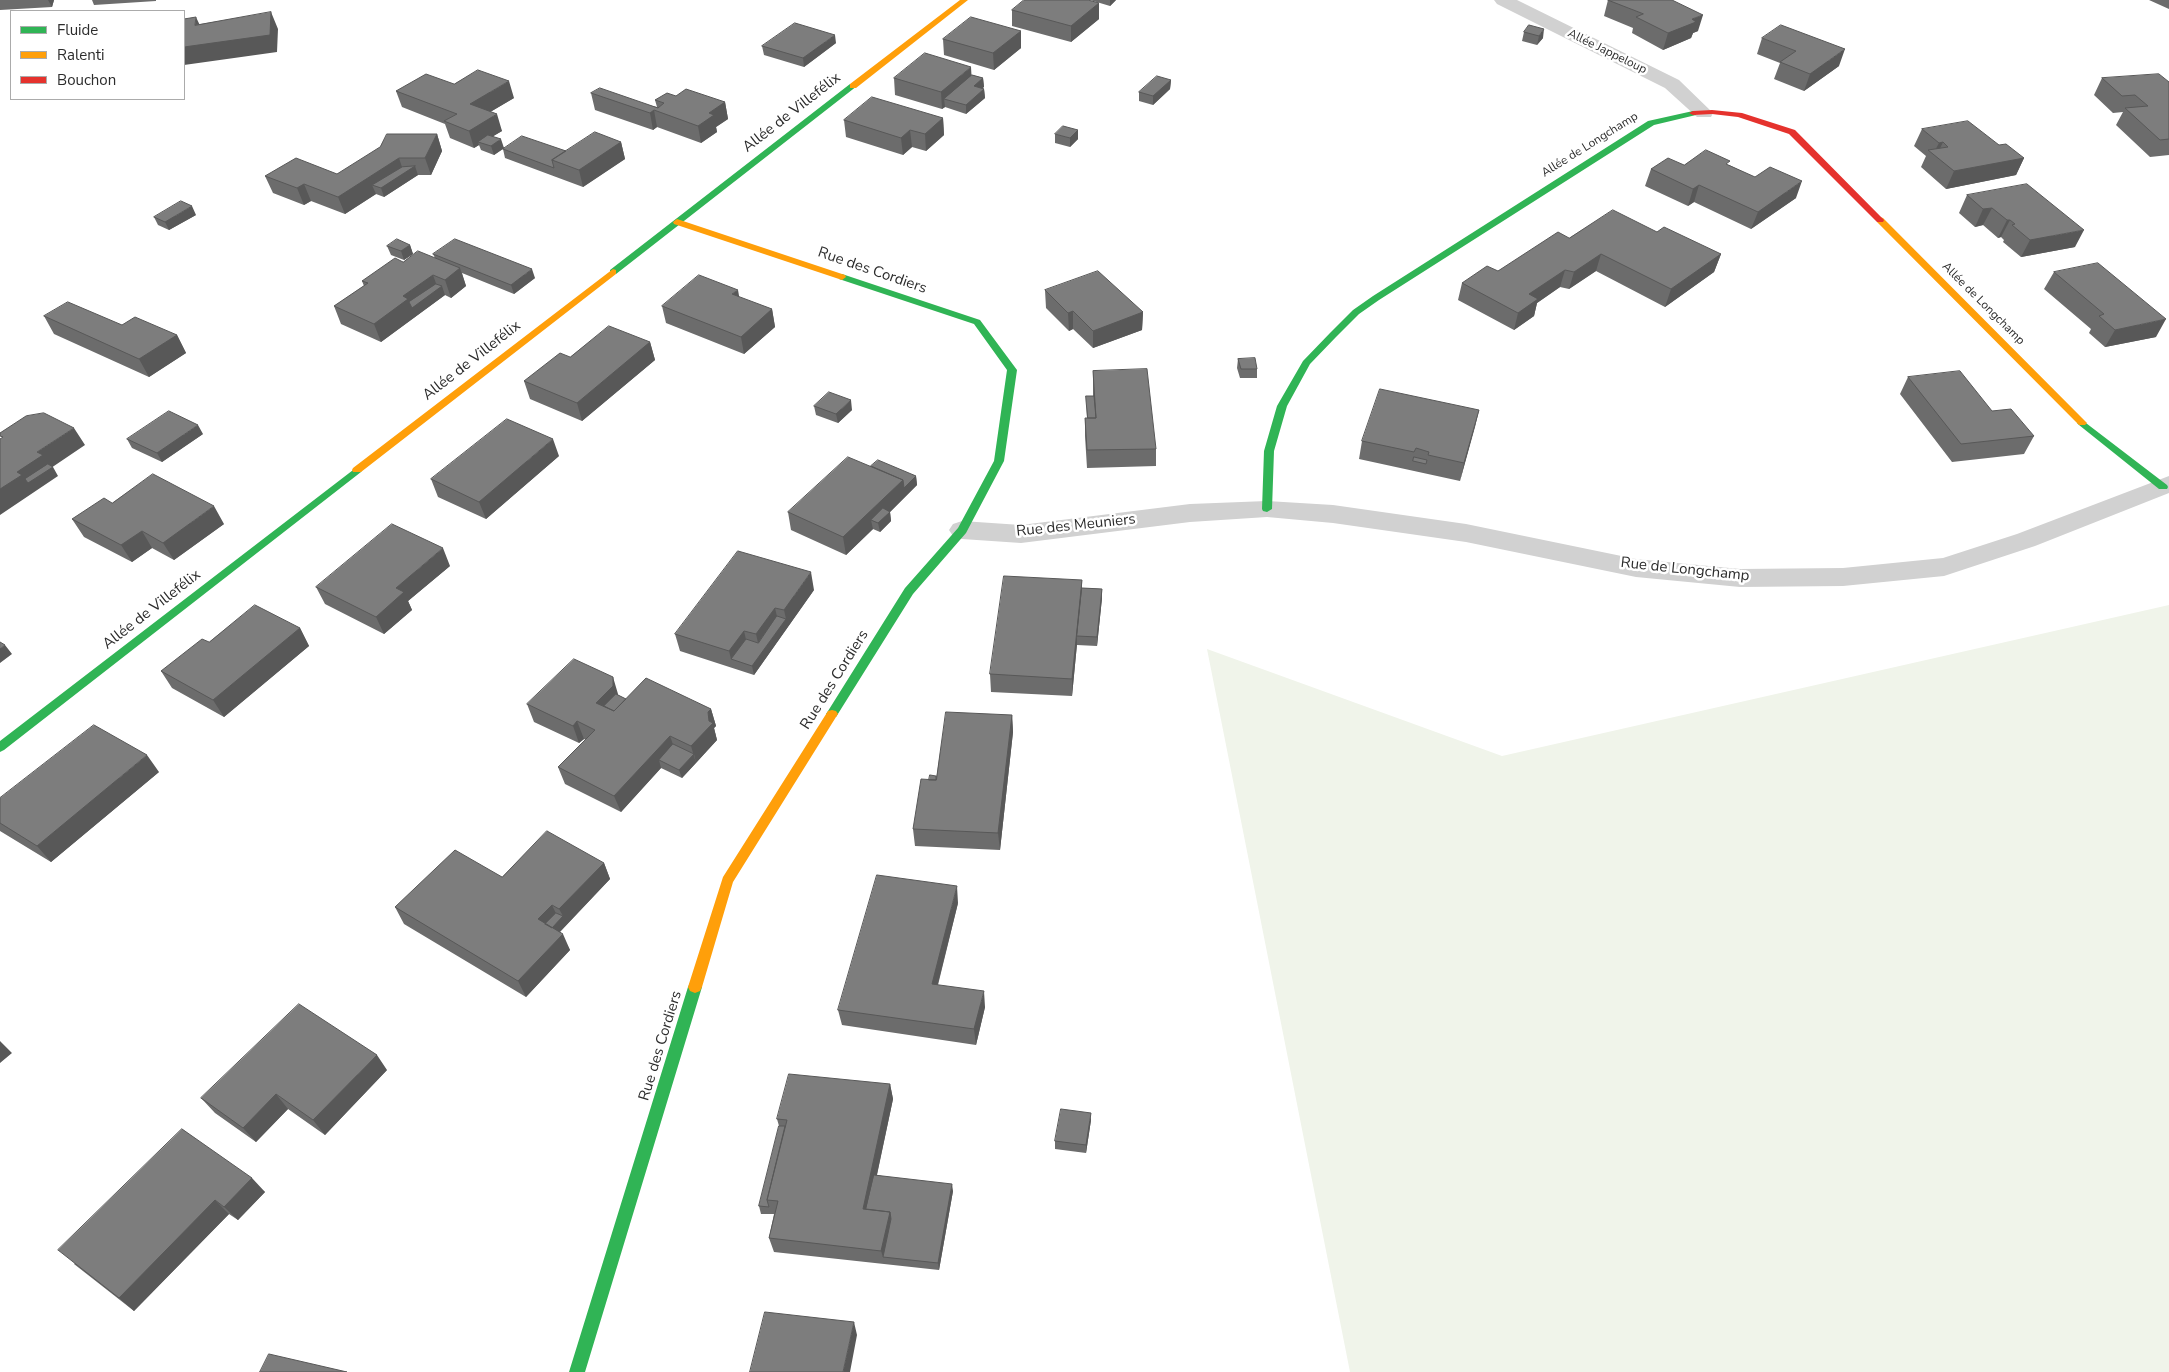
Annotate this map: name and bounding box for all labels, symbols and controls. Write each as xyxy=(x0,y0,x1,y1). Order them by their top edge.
legend xyxy=(10,10,185,100)
text: Fluide xyxy=(57,20,98,40)
street label: Allée Jappeloup xyxy=(1565,27,1649,77)
text: Ralenti xyxy=(57,45,105,65)
street label: Allée de Villefélix xyxy=(739,69,845,157)
text: Bouchon xyxy=(57,70,116,90)
street label: Allée de Longchamp xyxy=(1539,109,1641,181)
street label: Rue des Cordiers xyxy=(815,244,929,298)
street label: Allée de Longchamp xyxy=(1939,260,2027,348)
street label: Allée de Villefélix xyxy=(419,317,525,405)
street label: Rue des Meuniers xyxy=(1015,511,1137,541)
street label: Rue de Longchamp xyxy=(1620,554,1750,586)
street label: Allée de Villefélix xyxy=(99,566,205,654)
street label: Rue des Cordiers xyxy=(797,627,873,733)
street label: Rue des Cordiers xyxy=(636,989,686,1103)

